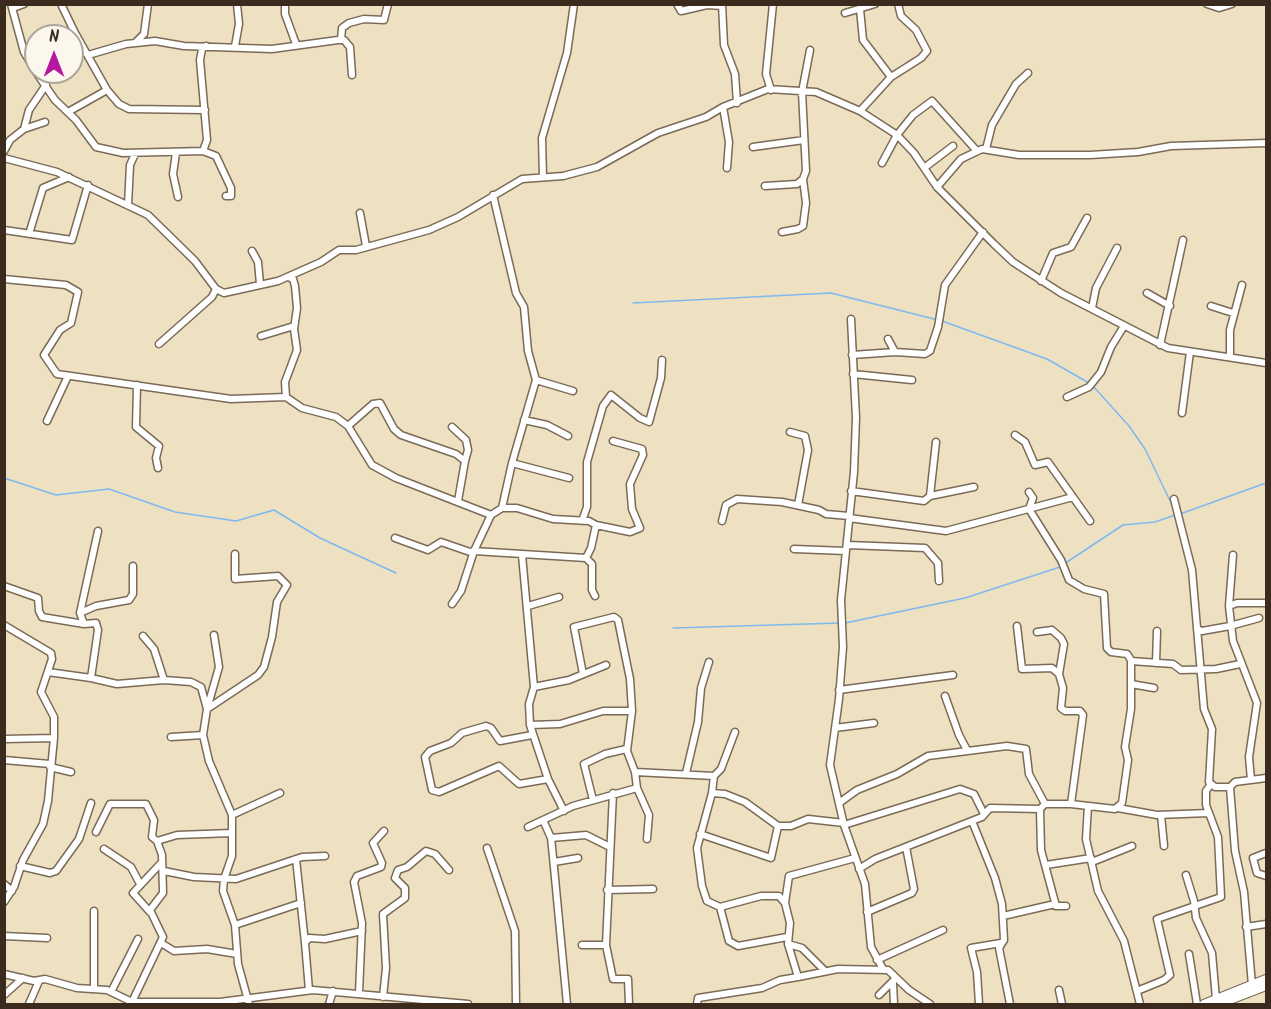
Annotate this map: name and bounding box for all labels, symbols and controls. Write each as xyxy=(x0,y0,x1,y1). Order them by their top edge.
north arrow xyxy=(24,24,84,84)
text: N xyxy=(49,25,59,50)

